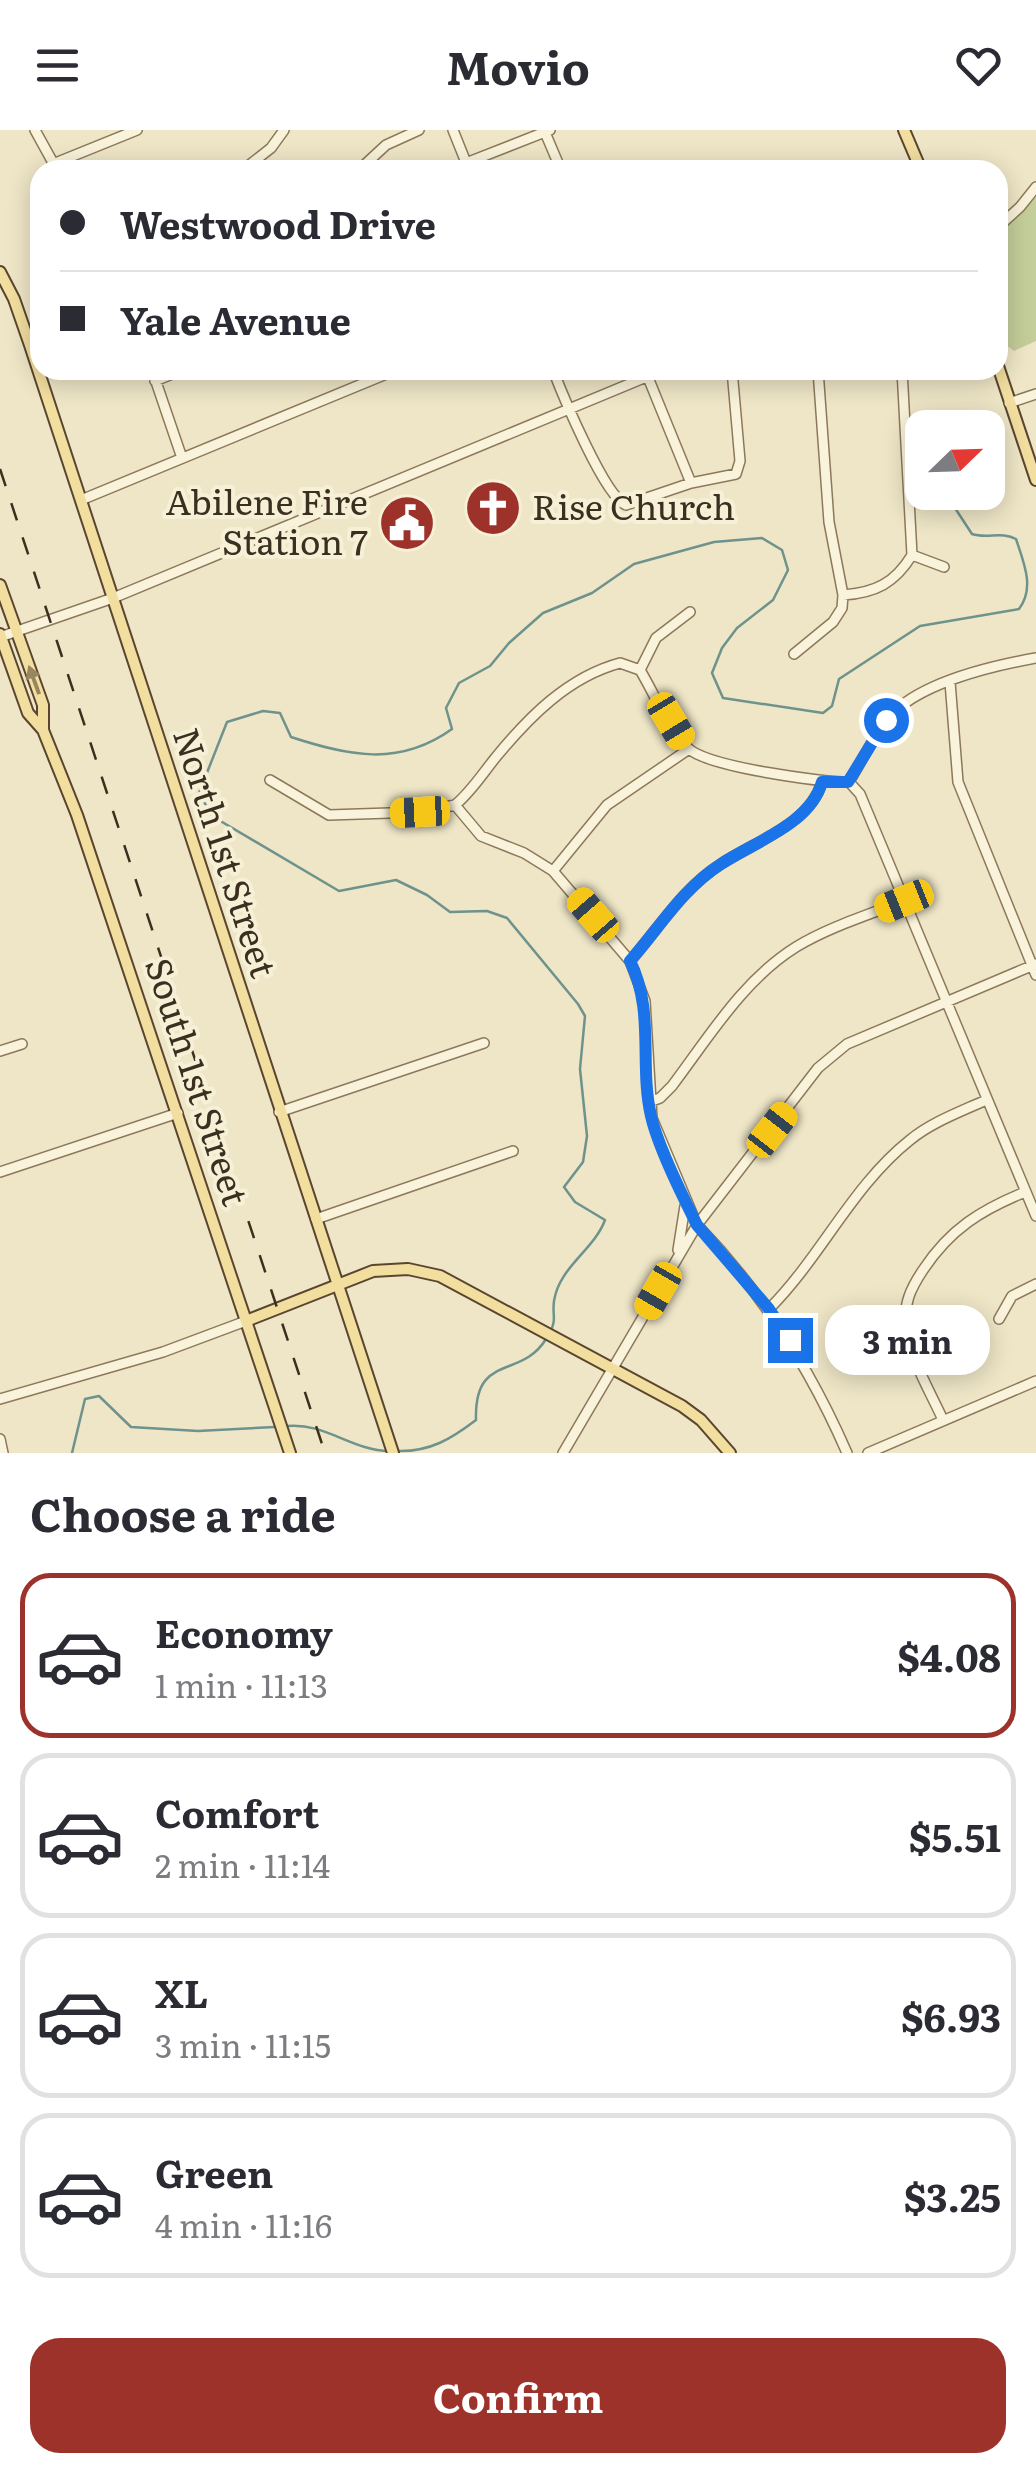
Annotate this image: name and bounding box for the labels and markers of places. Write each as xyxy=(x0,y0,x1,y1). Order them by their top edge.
place label: Abilene Fire Station 7 xyxy=(165,474,368,566)
church icon: Rise Church xyxy=(463,478,523,538)
place label: Rise Church xyxy=(532,479,735,531)
public building icon: Abilene Fire Station 7 xyxy=(377,493,437,553)

